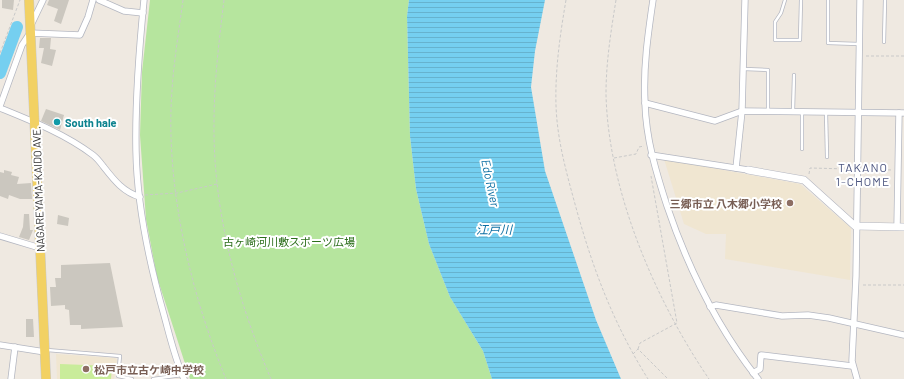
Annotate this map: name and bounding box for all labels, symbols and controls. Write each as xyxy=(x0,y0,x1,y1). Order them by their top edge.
place label: South hale xyxy=(65,116,117,129)
marker: South hale xyxy=(52,117,62,127)
street label: NAGAREYAMA-KAIDO AVE. xyxy=(29,126,47,252)
water label: Edo River xyxy=(479,158,503,209)
district label: TAKANO 1-CHOME xyxy=(836,160,890,188)
place label: 三郷市立 八木郷小学校 xyxy=(670,197,782,210)
marker: 三郷市立 八木郷小学校 xyxy=(785,198,795,208)
water label: 江戸川 xyxy=(476,222,514,236)
park label: 古ヶ崎河川敷スポーツ広場 xyxy=(223,235,355,248)
place label: 松戸市立古ケ崎中学校 xyxy=(94,363,204,376)
marker: 松戸市立古ケ崎中学校 xyxy=(81,364,91,374)

